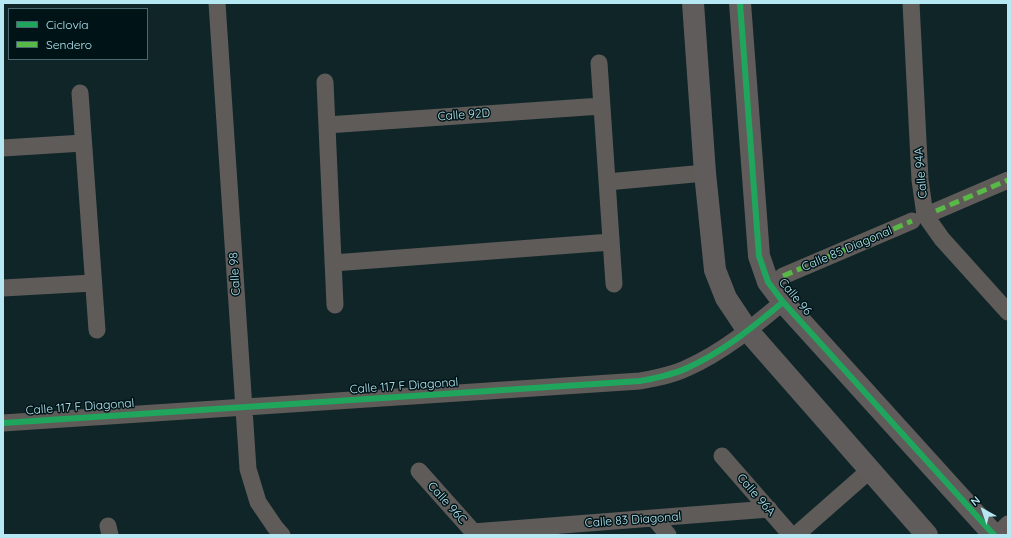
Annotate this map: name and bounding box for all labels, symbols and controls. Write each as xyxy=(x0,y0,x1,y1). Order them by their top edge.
legend xyxy=(8,8,148,60)
text: Ciclovía xyxy=(46,17,89,32)
text: Sendero xyxy=(46,37,92,52)
street label: Calle 92D xyxy=(437,106,491,124)
street label: Calle 94A xyxy=(912,147,930,199)
street label: Calle 85 Diagonal xyxy=(800,223,894,275)
street label: Calle 98 xyxy=(226,252,244,296)
street label: Calle 96 xyxy=(775,276,815,318)
street label: Calle 117 F Diagonal xyxy=(349,375,459,397)
street label: Calle 117 F Diagonal xyxy=(25,396,135,418)
street label: Calle 96A xyxy=(734,471,778,519)
street label: Calle 96C xyxy=(424,479,470,527)
north arrow xyxy=(963,490,1003,530)
text: N xyxy=(968,493,983,509)
street label: Calle 83 Diagonal xyxy=(584,509,682,531)

